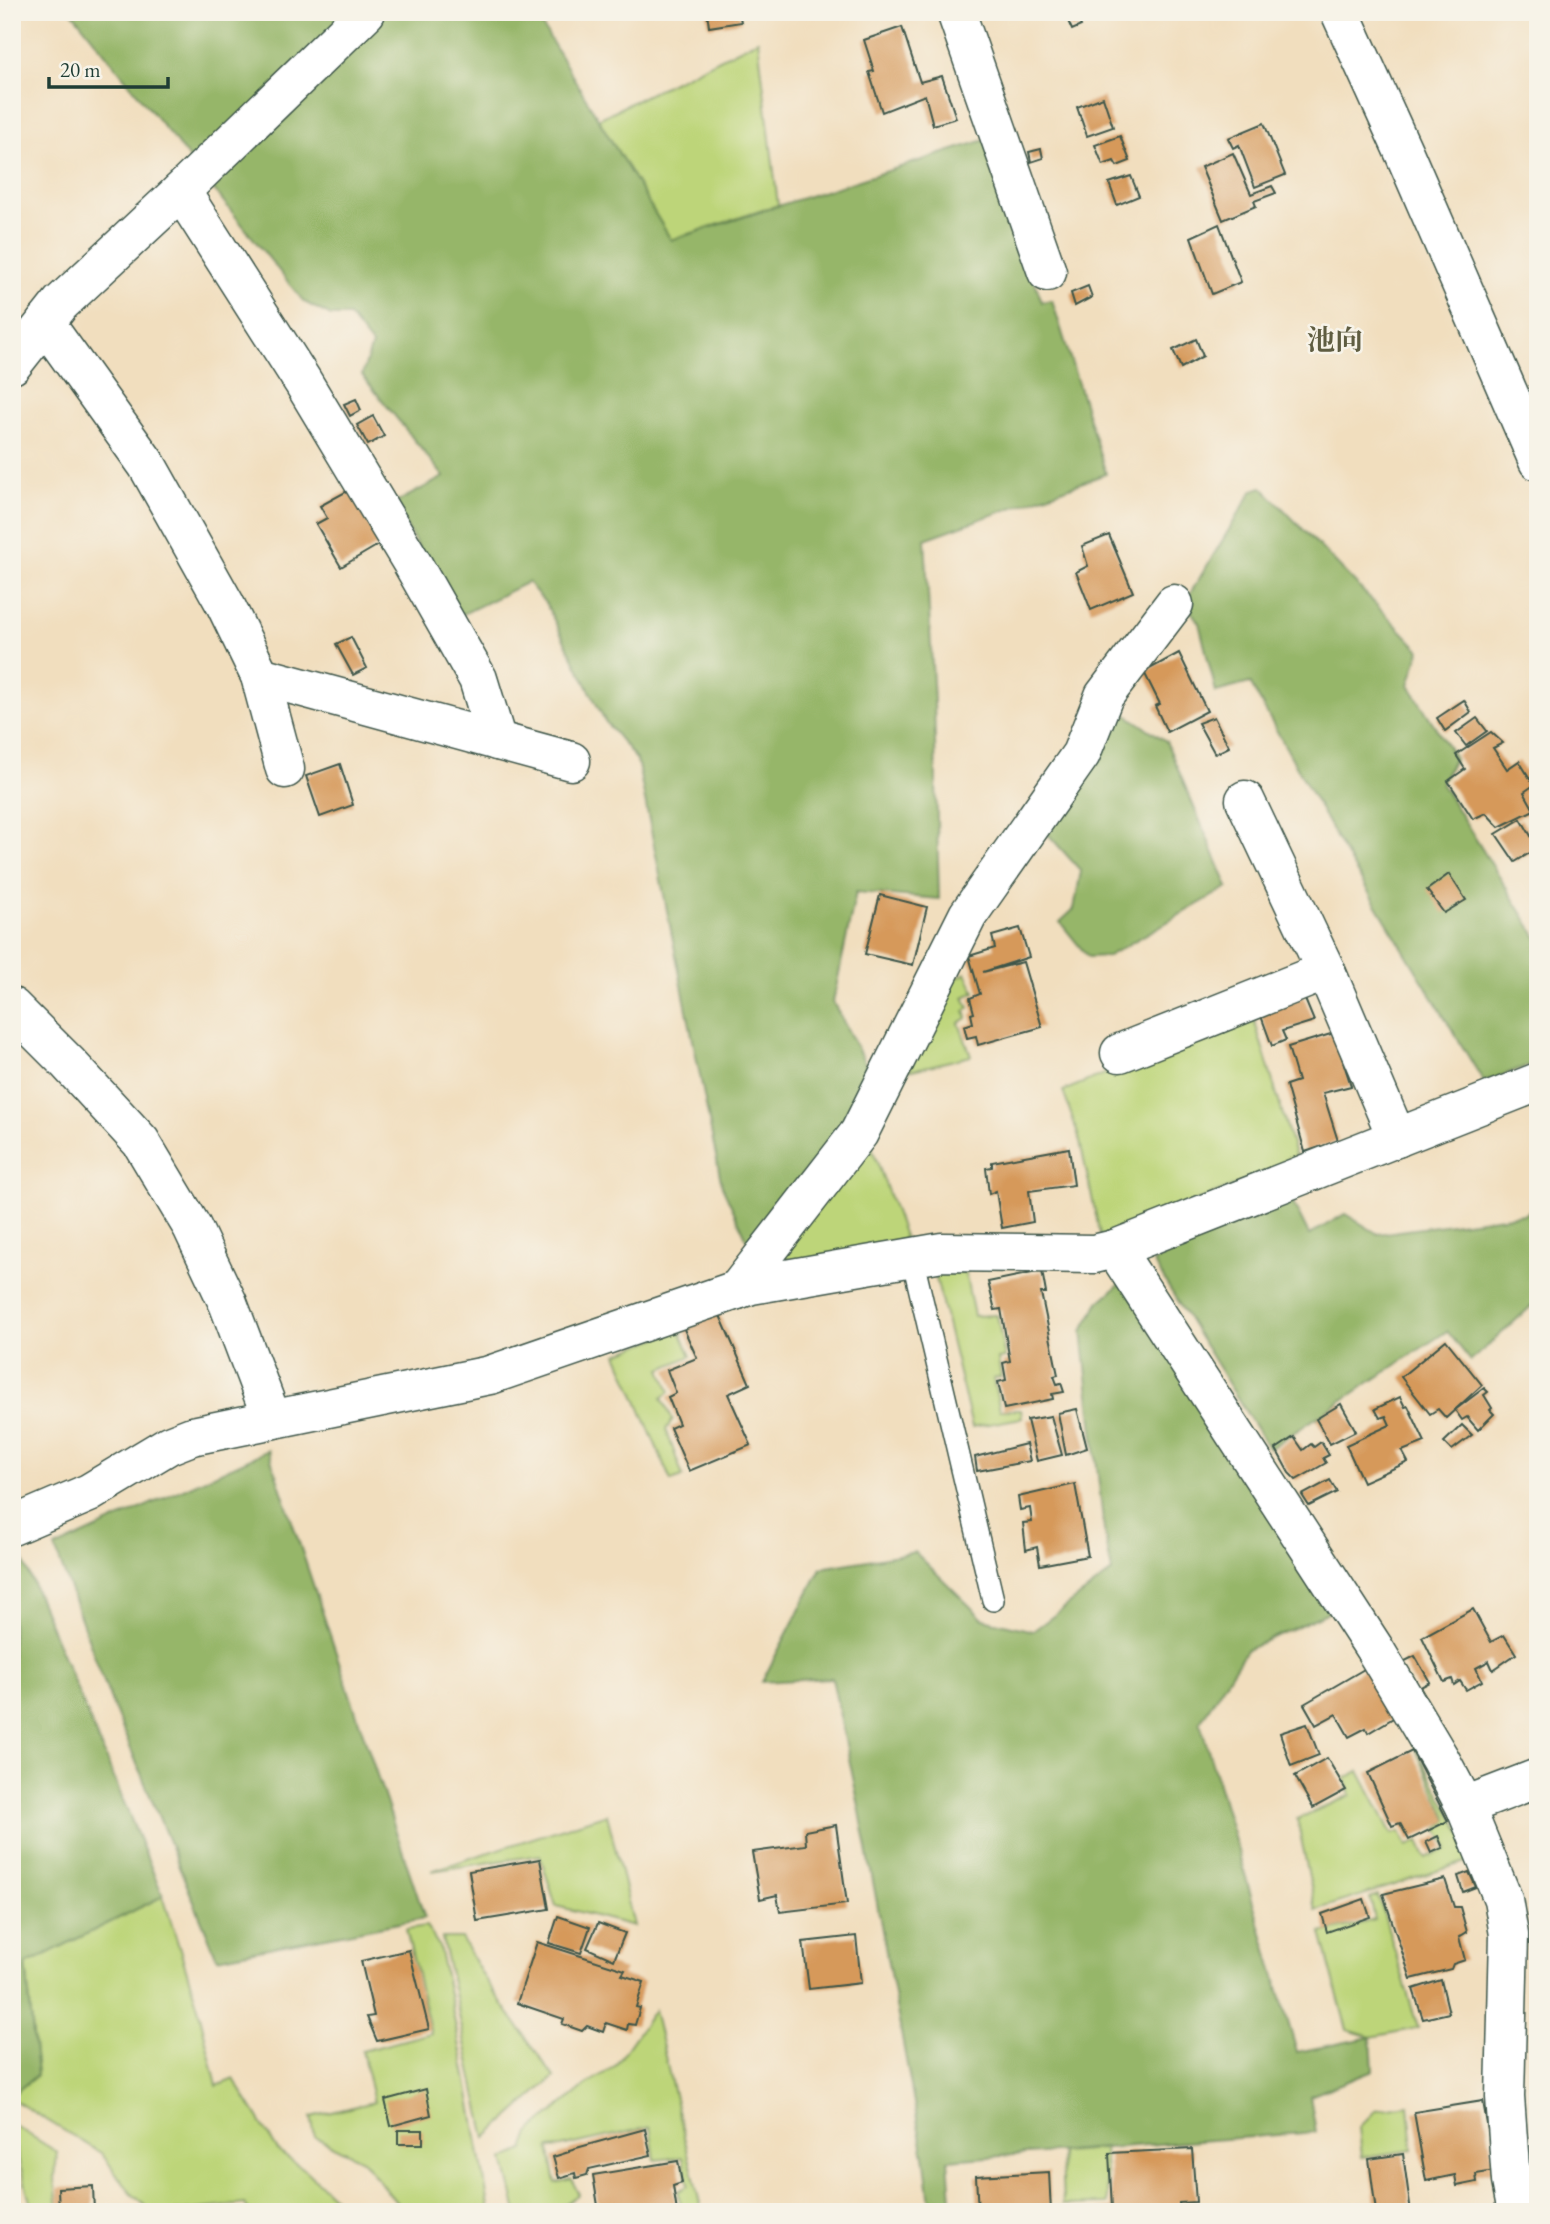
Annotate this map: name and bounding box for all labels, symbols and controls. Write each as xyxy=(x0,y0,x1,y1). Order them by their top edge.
scale bar xyxy=(49,46,168,90)
text: 20 m xyxy=(60,56,101,83)
district label: 池向 xyxy=(1307,322,1363,358)

